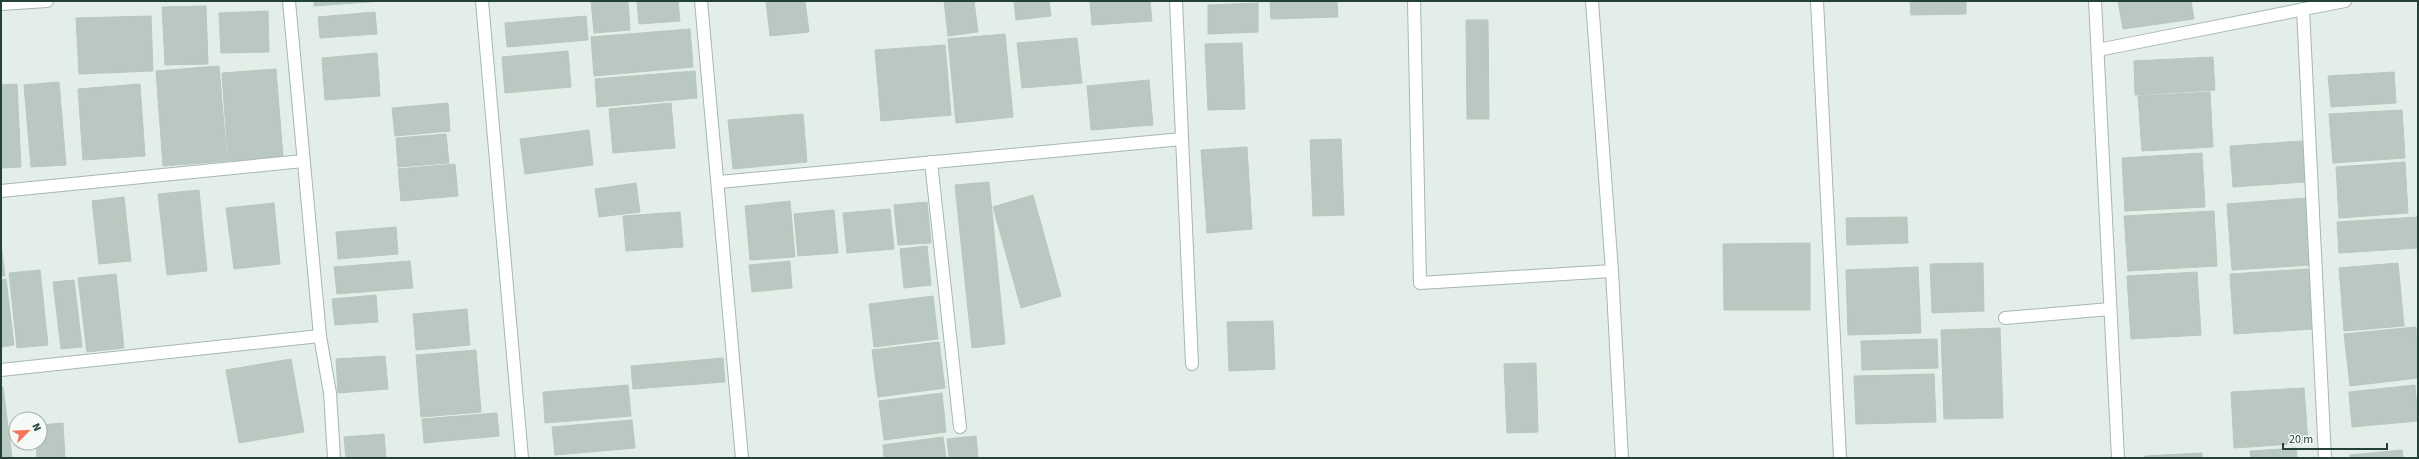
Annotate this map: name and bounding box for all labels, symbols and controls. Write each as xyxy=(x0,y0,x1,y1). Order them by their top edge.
north arrow xyxy=(8,411,48,451)
text: N xyxy=(28,421,45,434)
scale bar xyxy=(2283,425,2387,451)
text: 20 m xyxy=(2289,431,2313,448)

